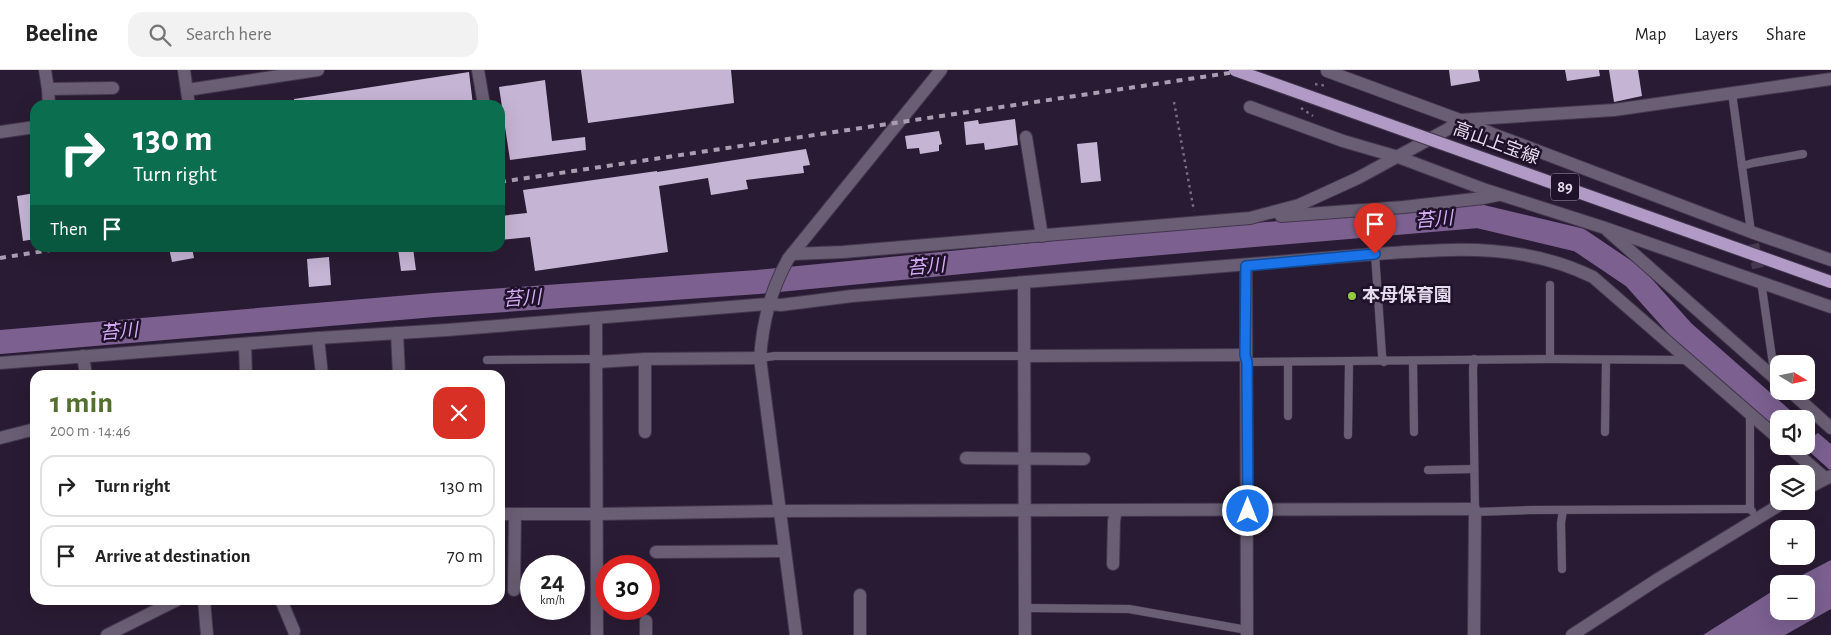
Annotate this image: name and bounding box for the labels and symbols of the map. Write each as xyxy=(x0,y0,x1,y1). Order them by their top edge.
street label: 高山上宝線 xyxy=(1451,118,1542,168)
road number: 89 xyxy=(1551,174,1579,200)
pin xyxy=(1354,203,1396,254)
water label: 苔川 xyxy=(1414,208,1456,231)
water label: 苔川 xyxy=(906,255,948,278)
place label: 本母保育園 xyxy=(1362,285,1452,305)
water label: 苔川 xyxy=(502,287,544,310)
marker: 本母保育園 xyxy=(1346,290,1358,302)
water label: 苔川 xyxy=(99,320,141,343)
north arrow xyxy=(1770,355,1815,400)
position arrow xyxy=(1221,484,1273,536)
speed limit sign: 30 xyxy=(595,555,660,620)

